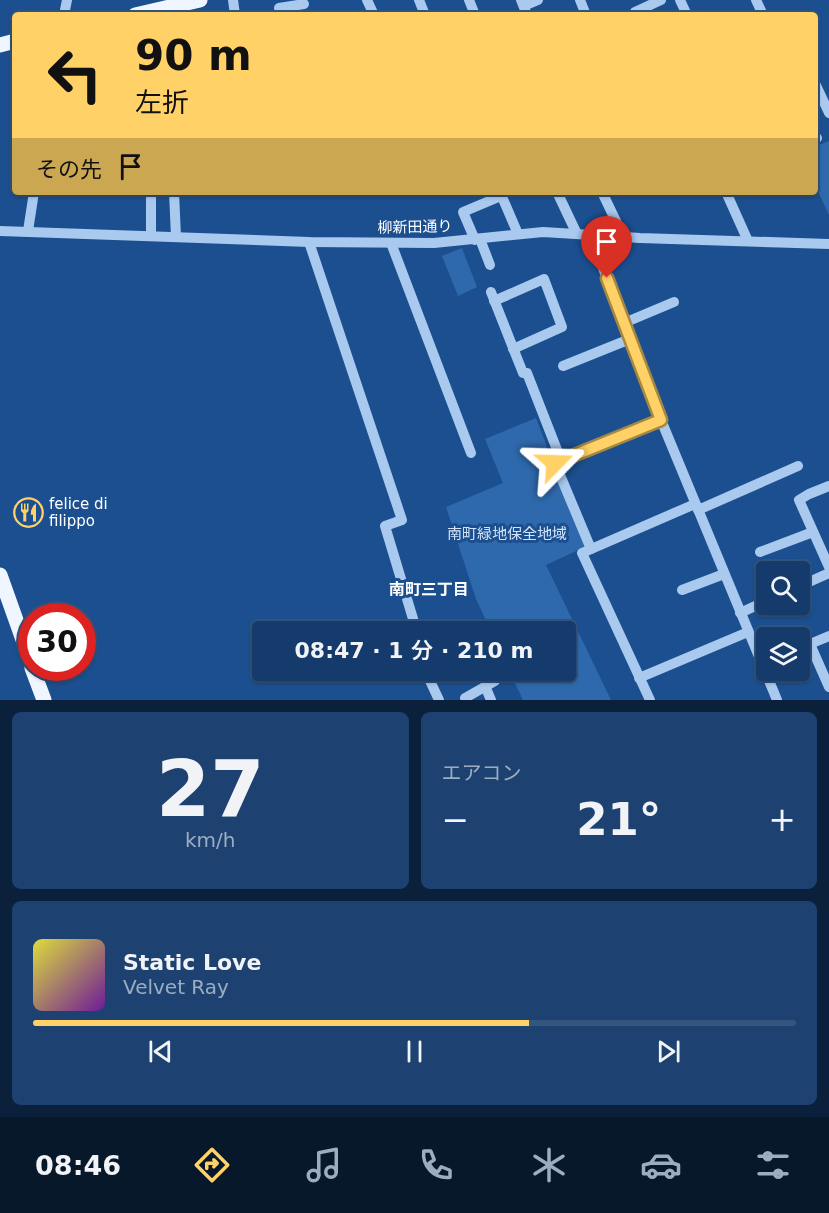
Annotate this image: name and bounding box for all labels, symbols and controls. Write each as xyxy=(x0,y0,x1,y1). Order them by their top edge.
text: 90 m xyxy=(135,31,252,80)
icon: left xyxy=(36,36,114,114)
text: 左折 xyxy=(135,87,189,118)
icon: arrive xyxy=(114,150,147,183)
text: その先 xyxy=(36,157,102,182)
pin xyxy=(581,216,632,278)
street label: 柳新田通り xyxy=(377,217,453,237)
icon: arrive xyxy=(590,225,623,258)
position arrow xyxy=(523,431,587,495)
place label: felice di filippo xyxy=(49,495,108,530)
restaurant icon: felice di filippo xyxy=(12,497,44,529)
park label: 南町緑地保全地域 xyxy=(447,525,567,543)
map controls xyxy=(756,561,810,681)
button: search xyxy=(756,561,810,615)
district label: 南町三丁目 xyxy=(389,580,469,599)
speed limit sign: 30 xyxy=(18,603,96,681)
button: layers xyxy=(756,627,810,681)
text: 08:47 · 1 分 · 210 m xyxy=(295,638,533,663)
text: 27 xyxy=(156,744,265,834)
text: エアコン xyxy=(442,761,522,785)
text: 21° xyxy=(576,793,661,846)
text: − xyxy=(442,800,469,839)
text: + xyxy=(768,800,796,839)
text: km/h xyxy=(185,828,235,852)
text: Static Love xyxy=(123,950,261,975)
text: Velvet Ray xyxy=(123,975,229,999)
icon: previous xyxy=(144,1035,177,1068)
icon: pause xyxy=(398,1035,431,1068)
icon: next xyxy=(652,1035,685,1068)
icon: directions xyxy=(191,1144,233,1186)
icon: music xyxy=(303,1144,345,1186)
icon: phone xyxy=(415,1144,457,1186)
icon: climate xyxy=(528,1144,570,1186)
icon: car xyxy=(640,1144,682,1186)
icon: filters xyxy=(752,1144,794,1186)
text: 08:46 xyxy=(35,1150,121,1181)

